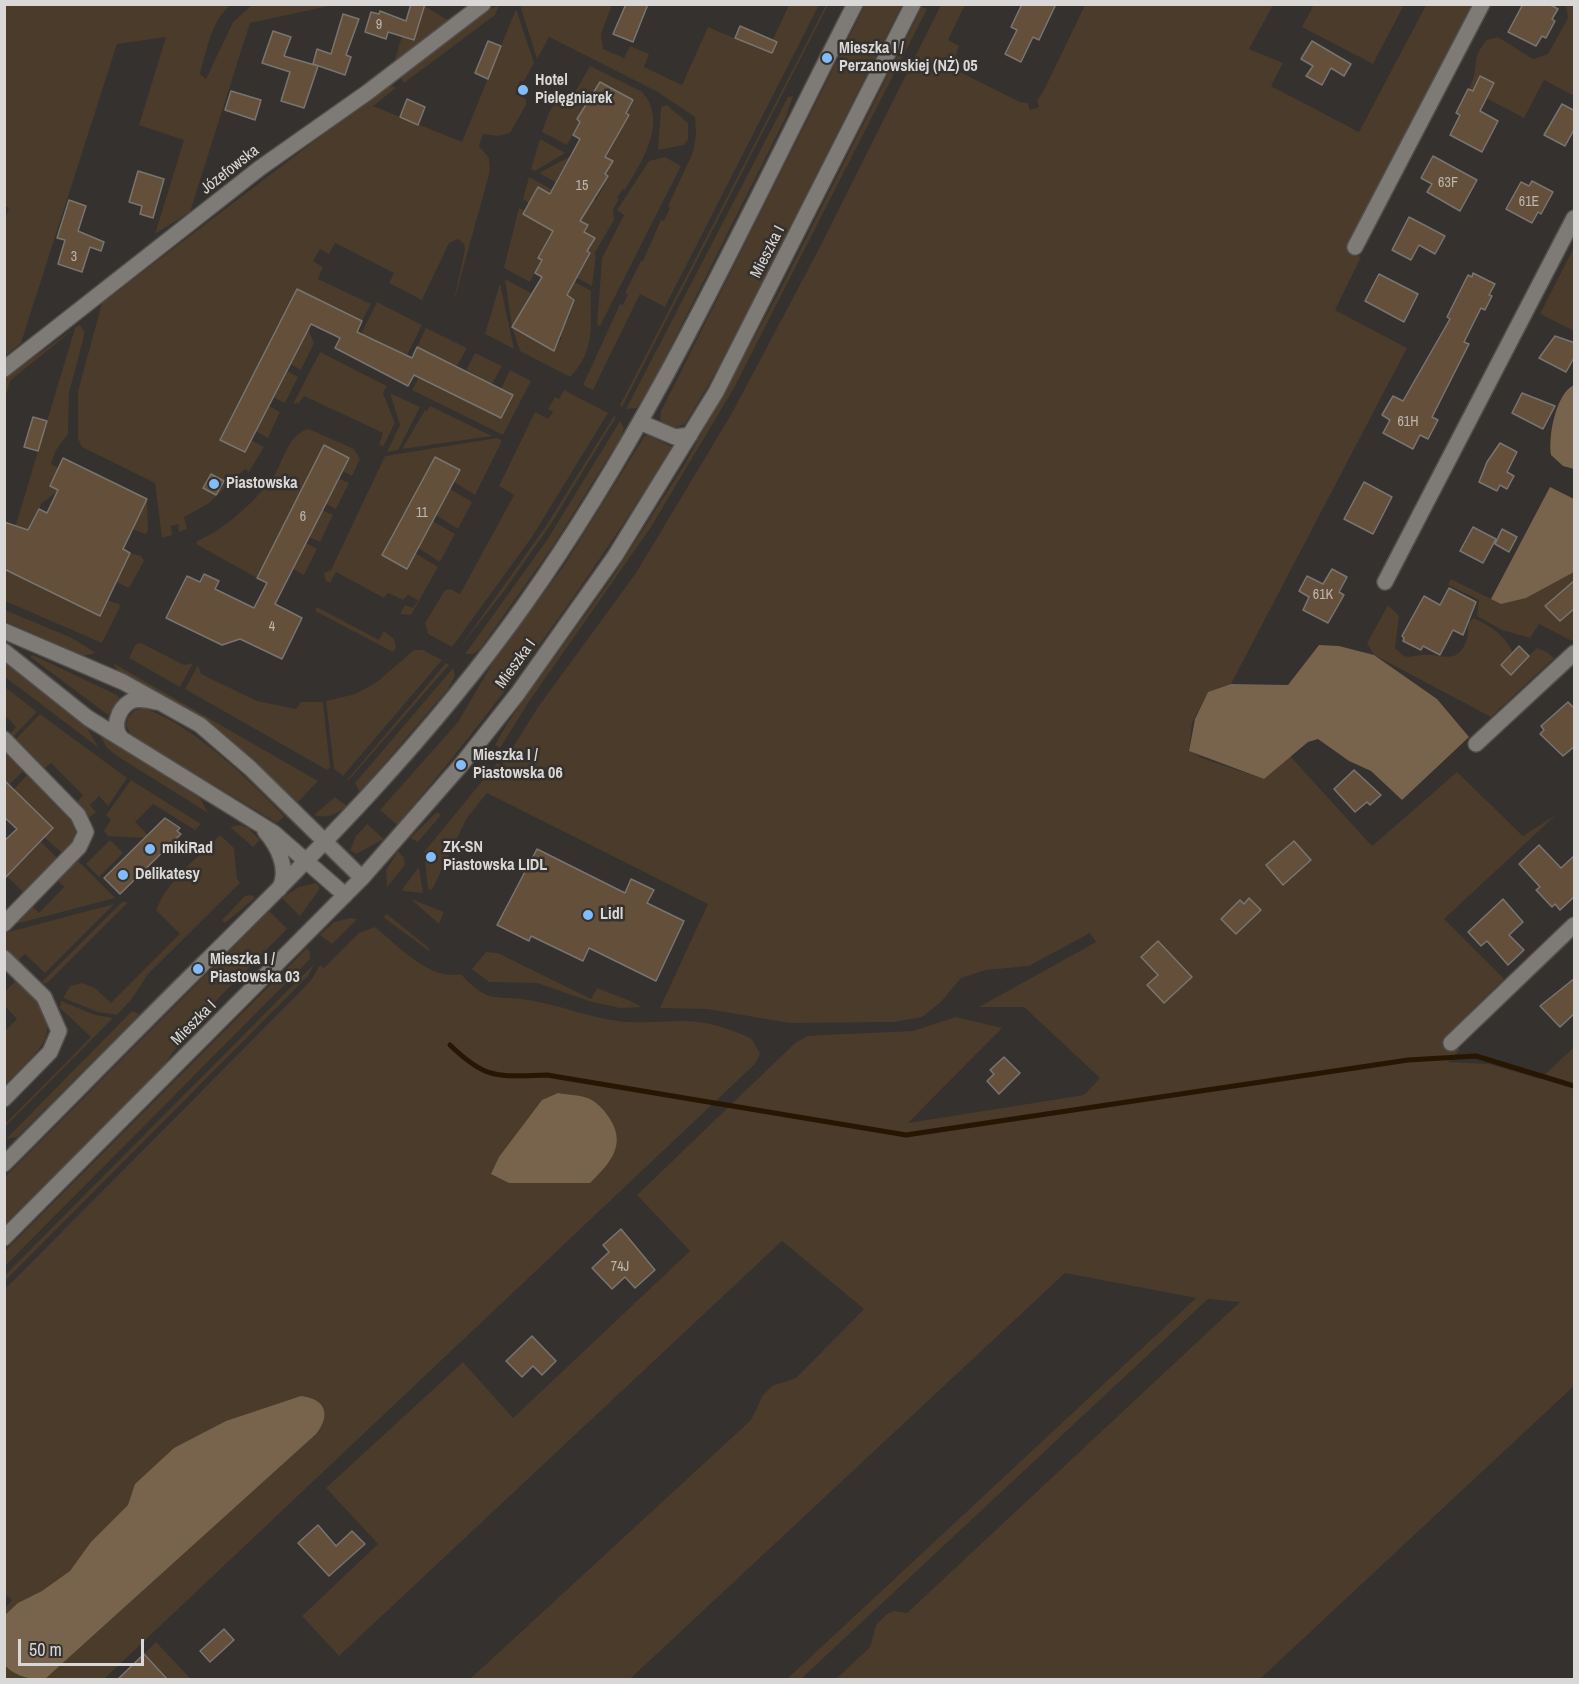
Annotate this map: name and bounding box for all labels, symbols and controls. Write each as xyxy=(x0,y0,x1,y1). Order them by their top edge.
house number: 9 xyxy=(376,17,382,33)
place label: Mieszka I / Perzanowskiej (NŻ) 05 xyxy=(839,39,978,77)
marker: Mieszka I / Perzanowskiej (NŻ) 05 xyxy=(820,51,834,65)
place label: Hotel Pielęgniarek xyxy=(535,71,612,109)
marker: Hotel Pielęgniarek xyxy=(516,83,530,97)
street label: Józefowska xyxy=(197,141,263,199)
house number: 63F xyxy=(1438,175,1458,191)
house number: 15 xyxy=(576,178,588,194)
house number: 61E xyxy=(1519,194,1539,210)
street label: Mieszka I xyxy=(747,223,789,281)
house number: 3 xyxy=(71,249,77,265)
house number: 61H xyxy=(1397,414,1419,430)
place label: Piastowska xyxy=(226,474,297,494)
marker: Piastowska xyxy=(207,477,221,491)
house number: 11 xyxy=(416,505,428,521)
house number: 6 xyxy=(300,509,306,525)
house number: 61K xyxy=(1313,587,1333,603)
house number: 4 xyxy=(269,619,275,635)
street label: Mieszka I xyxy=(492,636,540,692)
place label: Mieszka I / Piastowska 06 xyxy=(473,746,563,784)
marker: Mieszka I / Piastowska 06 xyxy=(454,758,468,772)
place label: ZK-SN Piastowska LIDL xyxy=(443,838,547,876)
place label: mikiRad xyxy=(162,839,213,859)
marker: mikiRad xyxy=(143,842,157,856)
marker: ZK-SN Piastowska LIDL xyxy=(424,850,438,864)
place label: Delikatesy xyxy=(135,865,200,885)
marker: Delikatesy xyxy=(116,868,130,882)
place label: Lidl xyxy=(600,905,623,925)
marker: Lidl xyxy=(581,908,595,922)
place label: Mieszka I / Piastowska 03 xyxy=(210,950,300,988)
marker: Mieszka I / Piastowska 03 xyxy=(191,962,205,976)
street label: Mieszka I xyxy=(167,996,221,1050)
house number: 74J xyxy=(611,1259,629,1275)
scale bar xyxy=(21,1627,147,1665)
text: 50 m xyxy=(29,1637,62,1662)

